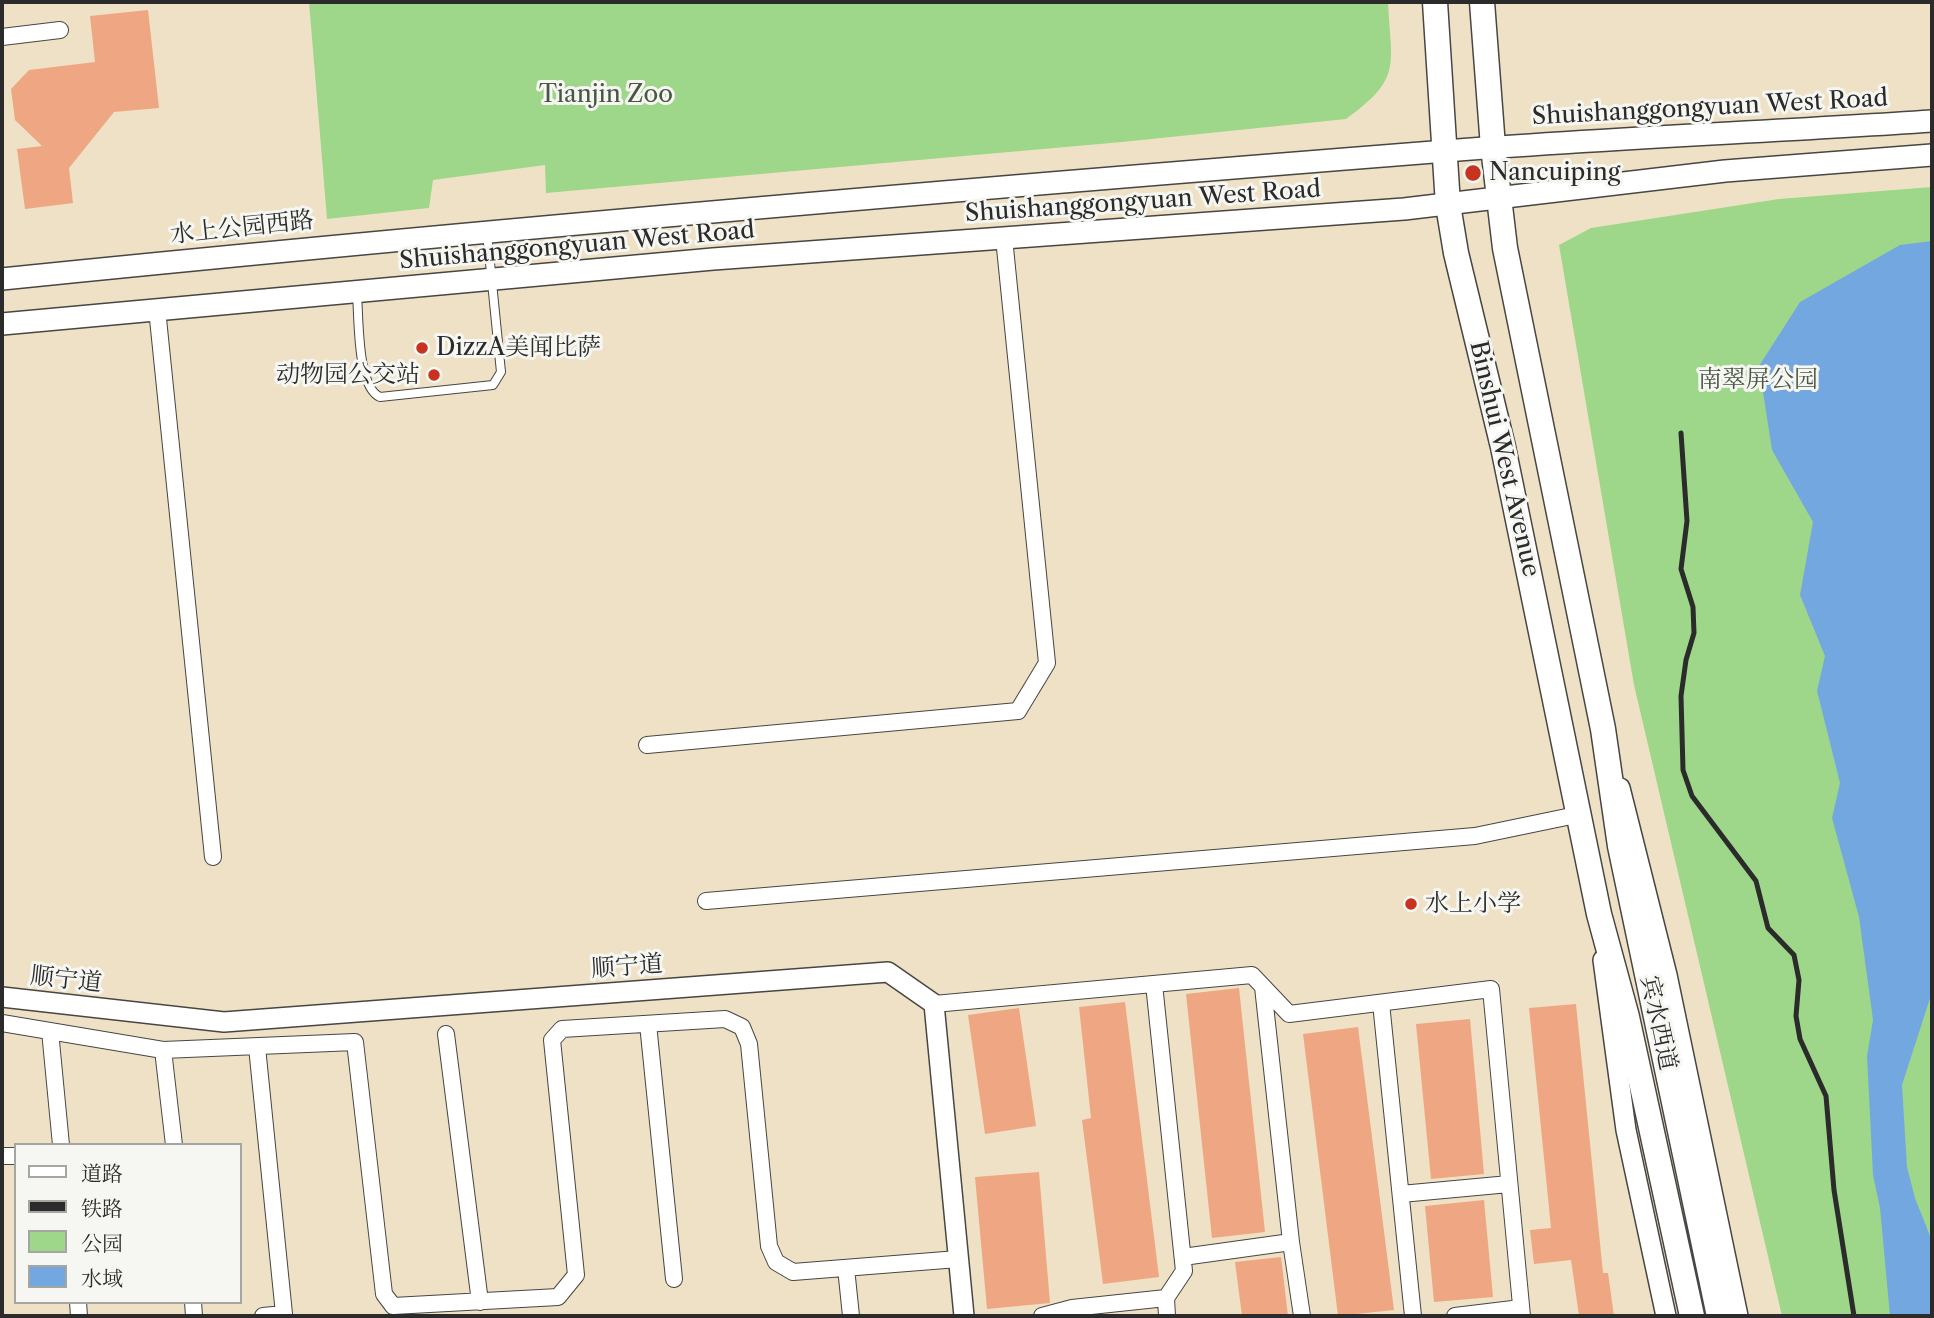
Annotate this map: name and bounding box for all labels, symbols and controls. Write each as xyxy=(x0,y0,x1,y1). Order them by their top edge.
park label: Tianjin Zoo xyxy=(539,81,673,109)
street label: Shuishanggongyuan West Road xyxy=(1531,84,1889,132)
place label: Nancuiping xyxy=(1489,159,1620,187)
marker: Nancuiping xyxy=(1463,163,1483,183)
street label: Shuishanggongyuan West Road xyxy=(964,175,1322,229)
street label: 水上公园西路 xyxy=(169,206,315,250)
street label: Shuishanggongyuan West Road xyxy=(398,216,756,276)
place label: DizzA美闻比萨 xyxy=(436,334,601,362)
street label: Binshui West Avenue xyxy=(1463,338,1545,580)
marker: DizzA美闻比萨 xyxy=(414,340,430,356)
place label: 动物园公交站 xyxy=(276,361,420,389)
park label: 南翠屏公园 xyxy=(1698,366,1818,394)
marker: 动物园公交站 xyxy=(426,367,442,383)
place label: 水上小学 xyxy=(1425,890,1521,918)
marker: 水上小学 xyxy=(1403,896,1419,912)
street label: 顺宁道 xyxy=(590,950,664,984)
street label: 顺宁道 xyxy=(29,962,103,998)
street label: 宾水西道 xyxy=(1634,973,1682,1073)
legend xyxy=(14,1143,242,1304)
text: 道路 xyxy=(81,1161,123,1186)
text: 铁路 xyxy=(81,1196,123,1221)
text: 公园 xyxy=(81,1231,123,1256)
text: 水域 xyxy=(81,1266,123,1291)

